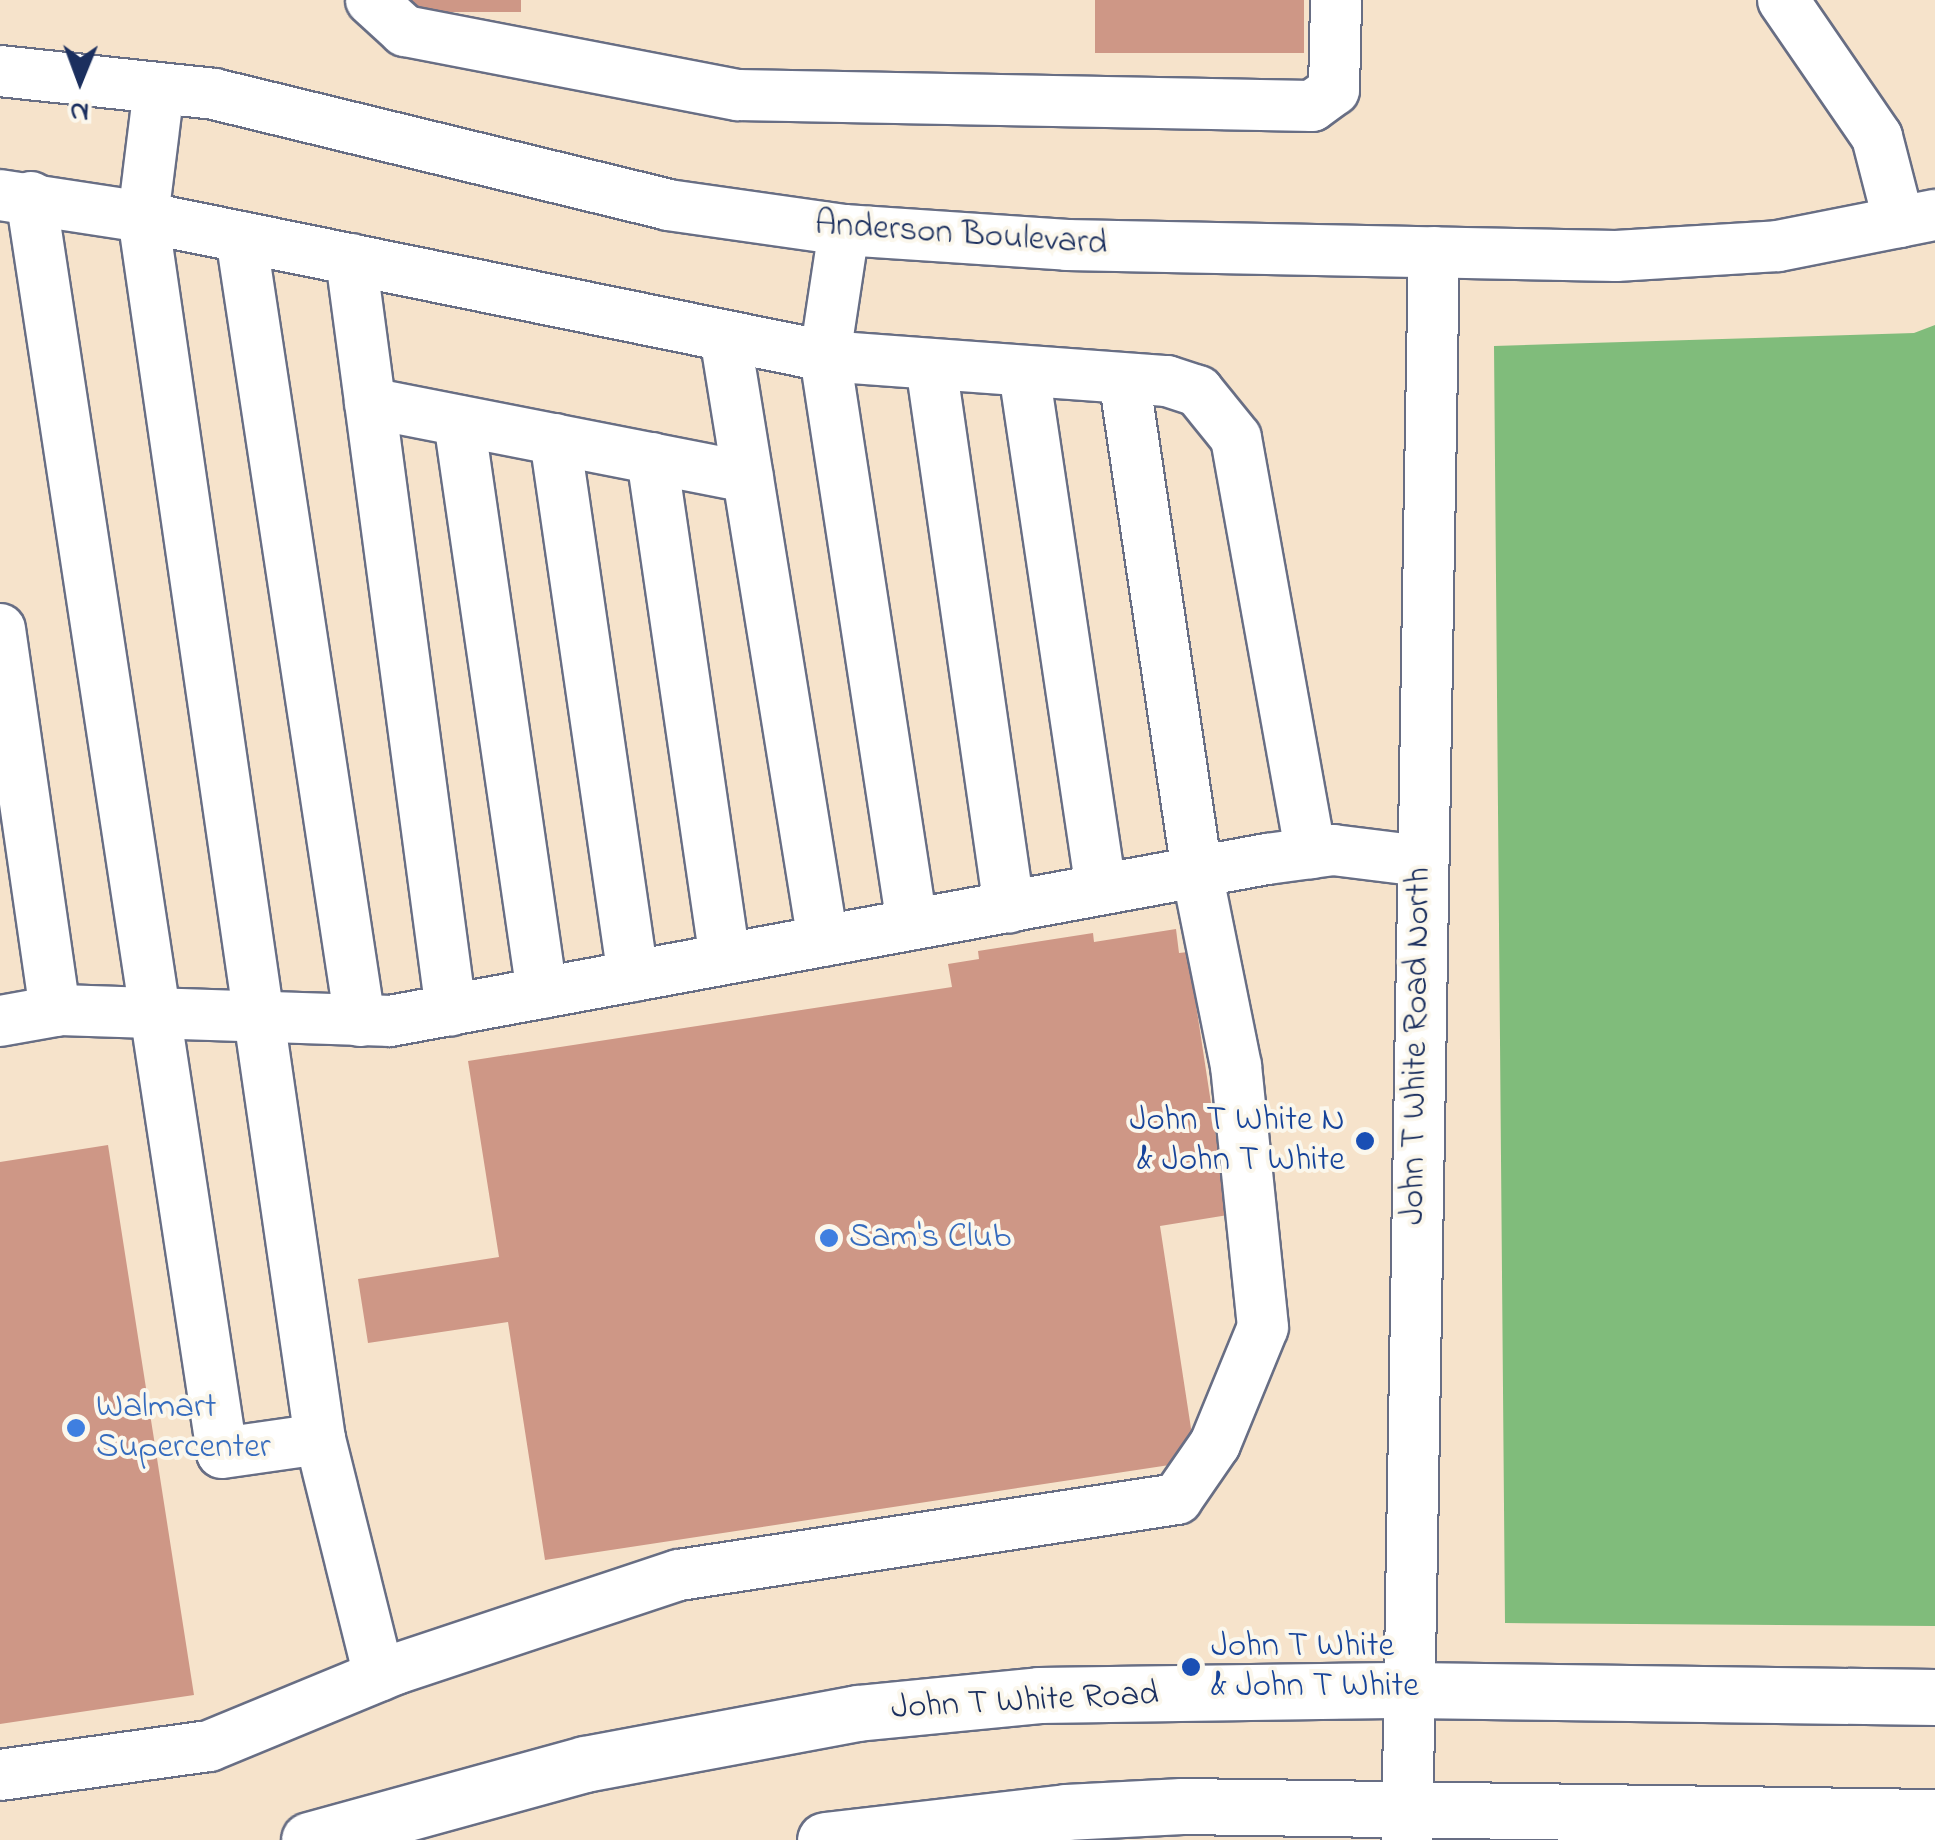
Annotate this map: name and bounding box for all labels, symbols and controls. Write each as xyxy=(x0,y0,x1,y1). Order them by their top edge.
north arrow xyxy=(30,30,130,130)
text: N xyxy=(70,90,89,131)
street label: Anderson Boulevard xyxy=(813,204,1109,266)
street label: John T White Road North xyxy=(1393,867,1441,1225)
place label: John T White N & John T White xyxy=(1129,1100,1345,1182)
marker: John T White N & John T White xyxy=(1354,1130,1376,1152)
place label: Sam's Club xyxy=(849,1217,1011,1259)
marker: Sam's Club xyxy=(818,1227,840,1249)
place label: Walmart Supercenter xyxy=(96,1387,271,1469)
marker: Walmart Supercenter xyxy=(65,1417,87,1439)
place label: John T White & John T White xyxy=(1211,1626,1419,1708)
marker: John T White & John T White xyxy=(1180,1656,1202,1678)
street label: John T White Road xyxy=(890,1674,1160,1730)

